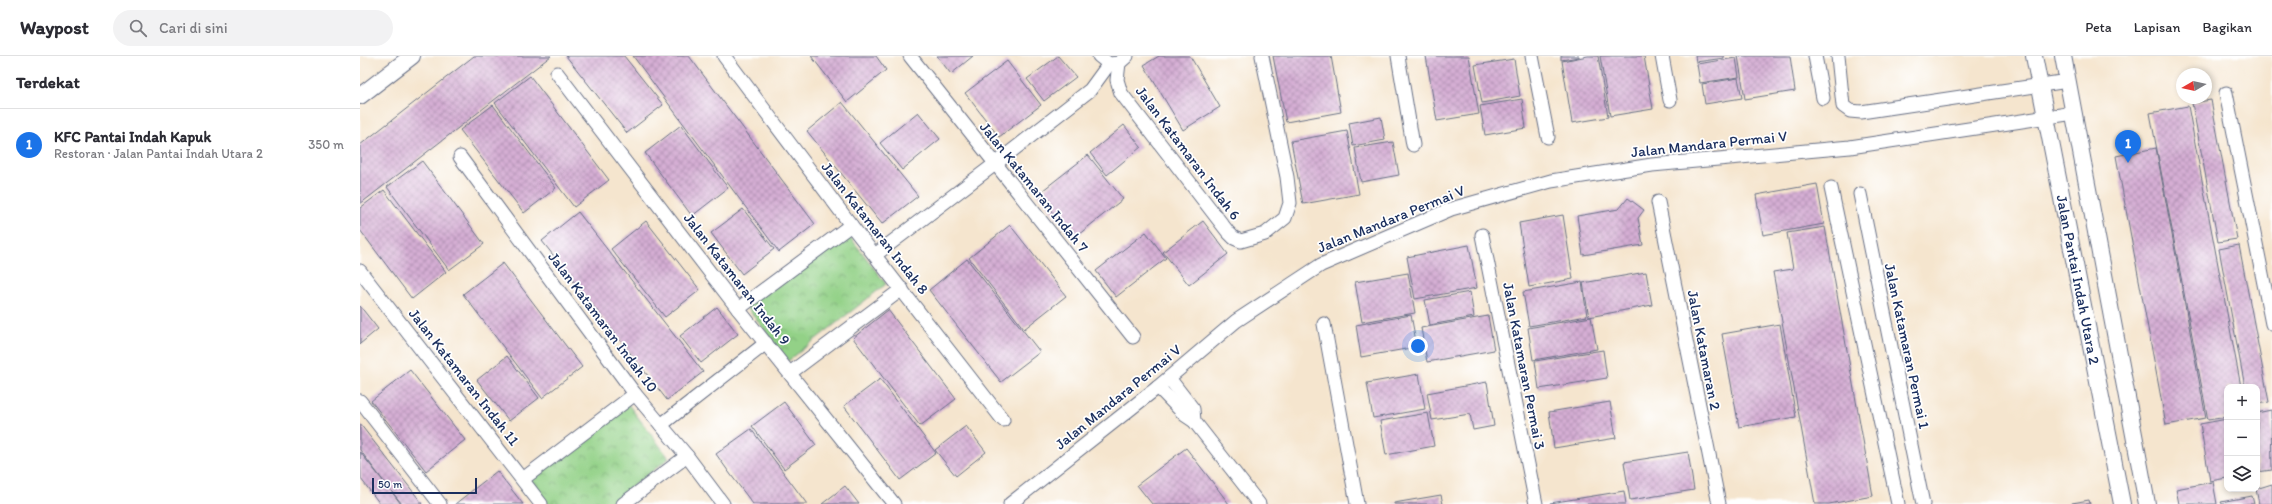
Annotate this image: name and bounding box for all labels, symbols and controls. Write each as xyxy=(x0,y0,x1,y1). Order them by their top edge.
search box xyxy=(113,10,393,46)
text: Waypost xyxy=(20,16,89,39)
icon: search xyxy=(127,17,149,39)
text: Cari di sini xyxy=(159,19,228,37)
text: Peta xyxy=(2085,19,2112,36)
text: Lapisan xyxy=(2134,19,2181,36)
text: Bagikan xyxy=(2203,19,2252,36)
north arrow xyxy=(2176,68,2212,104)
text: Terdekat xyxy=(16,72,80,92)
street label: Jalan Katamaran Indah 6 xyxy=(1132,83,1244,224)
street label: Jalan Katamaran Indah 7 xyxy=(976,118,1092,256)
street label: Jalan Mandara Permai V xyxy=(1630,127,1788,161)
text: KFC Pantai Indah Kapuk xyxy=(54,128,211,146)
pin: 1 xyxy=(2115,130,2141,163)
text: 1 xyxy=(26,137,32,152)
text: 350 m xyxy=(308,137,344,152)
text: Restoran · Jalan Pantai Indah Utara 2 xyxy=(54,146,263,161)
street label: Jalan Katamaran Indah 8 xyxy=(818,158,932,298)
street label: Jalan Mandara Permai V xyxy=(1315,181,1467,257)
street label: Jalan Pantai Indah Utara 2 xyxy=(2052,193,2103,366)
street label: Jalan Katamaran Indah 9 xyxy=(680,209,794,349)
street label: Jalan Katamaran Indah 10 xyxy=(544,248,662,396)
street label: Jalan Katamaran Permai 1 xyxy=(1881,262,1933,430)
street label: Jalan Katamaran Permai 3 xyxy=(1499,281,1549,451)
street label: Jalan Katamaran 2 xyxy=(1684,289,1724,412)
street label: Jalan Katamaran Indah 11 xyxy=(405,305,523,449)
your location xyxy=(1408,336,1428,356)
street label: Jalan Mandara Permai V xyxy=(1051,341,1185,453)
map controls xyxy=(2224,384,2260,492)
button: + xyxy=(2224,384,2260,420)
button: − xyxy=(2224,420,2260,456)
button: layers xyxy=(2224,456,2260,492)
scale bar xyxy=(372,476,477,495)
text: 50 m xyxy=(378,478,402,491)

